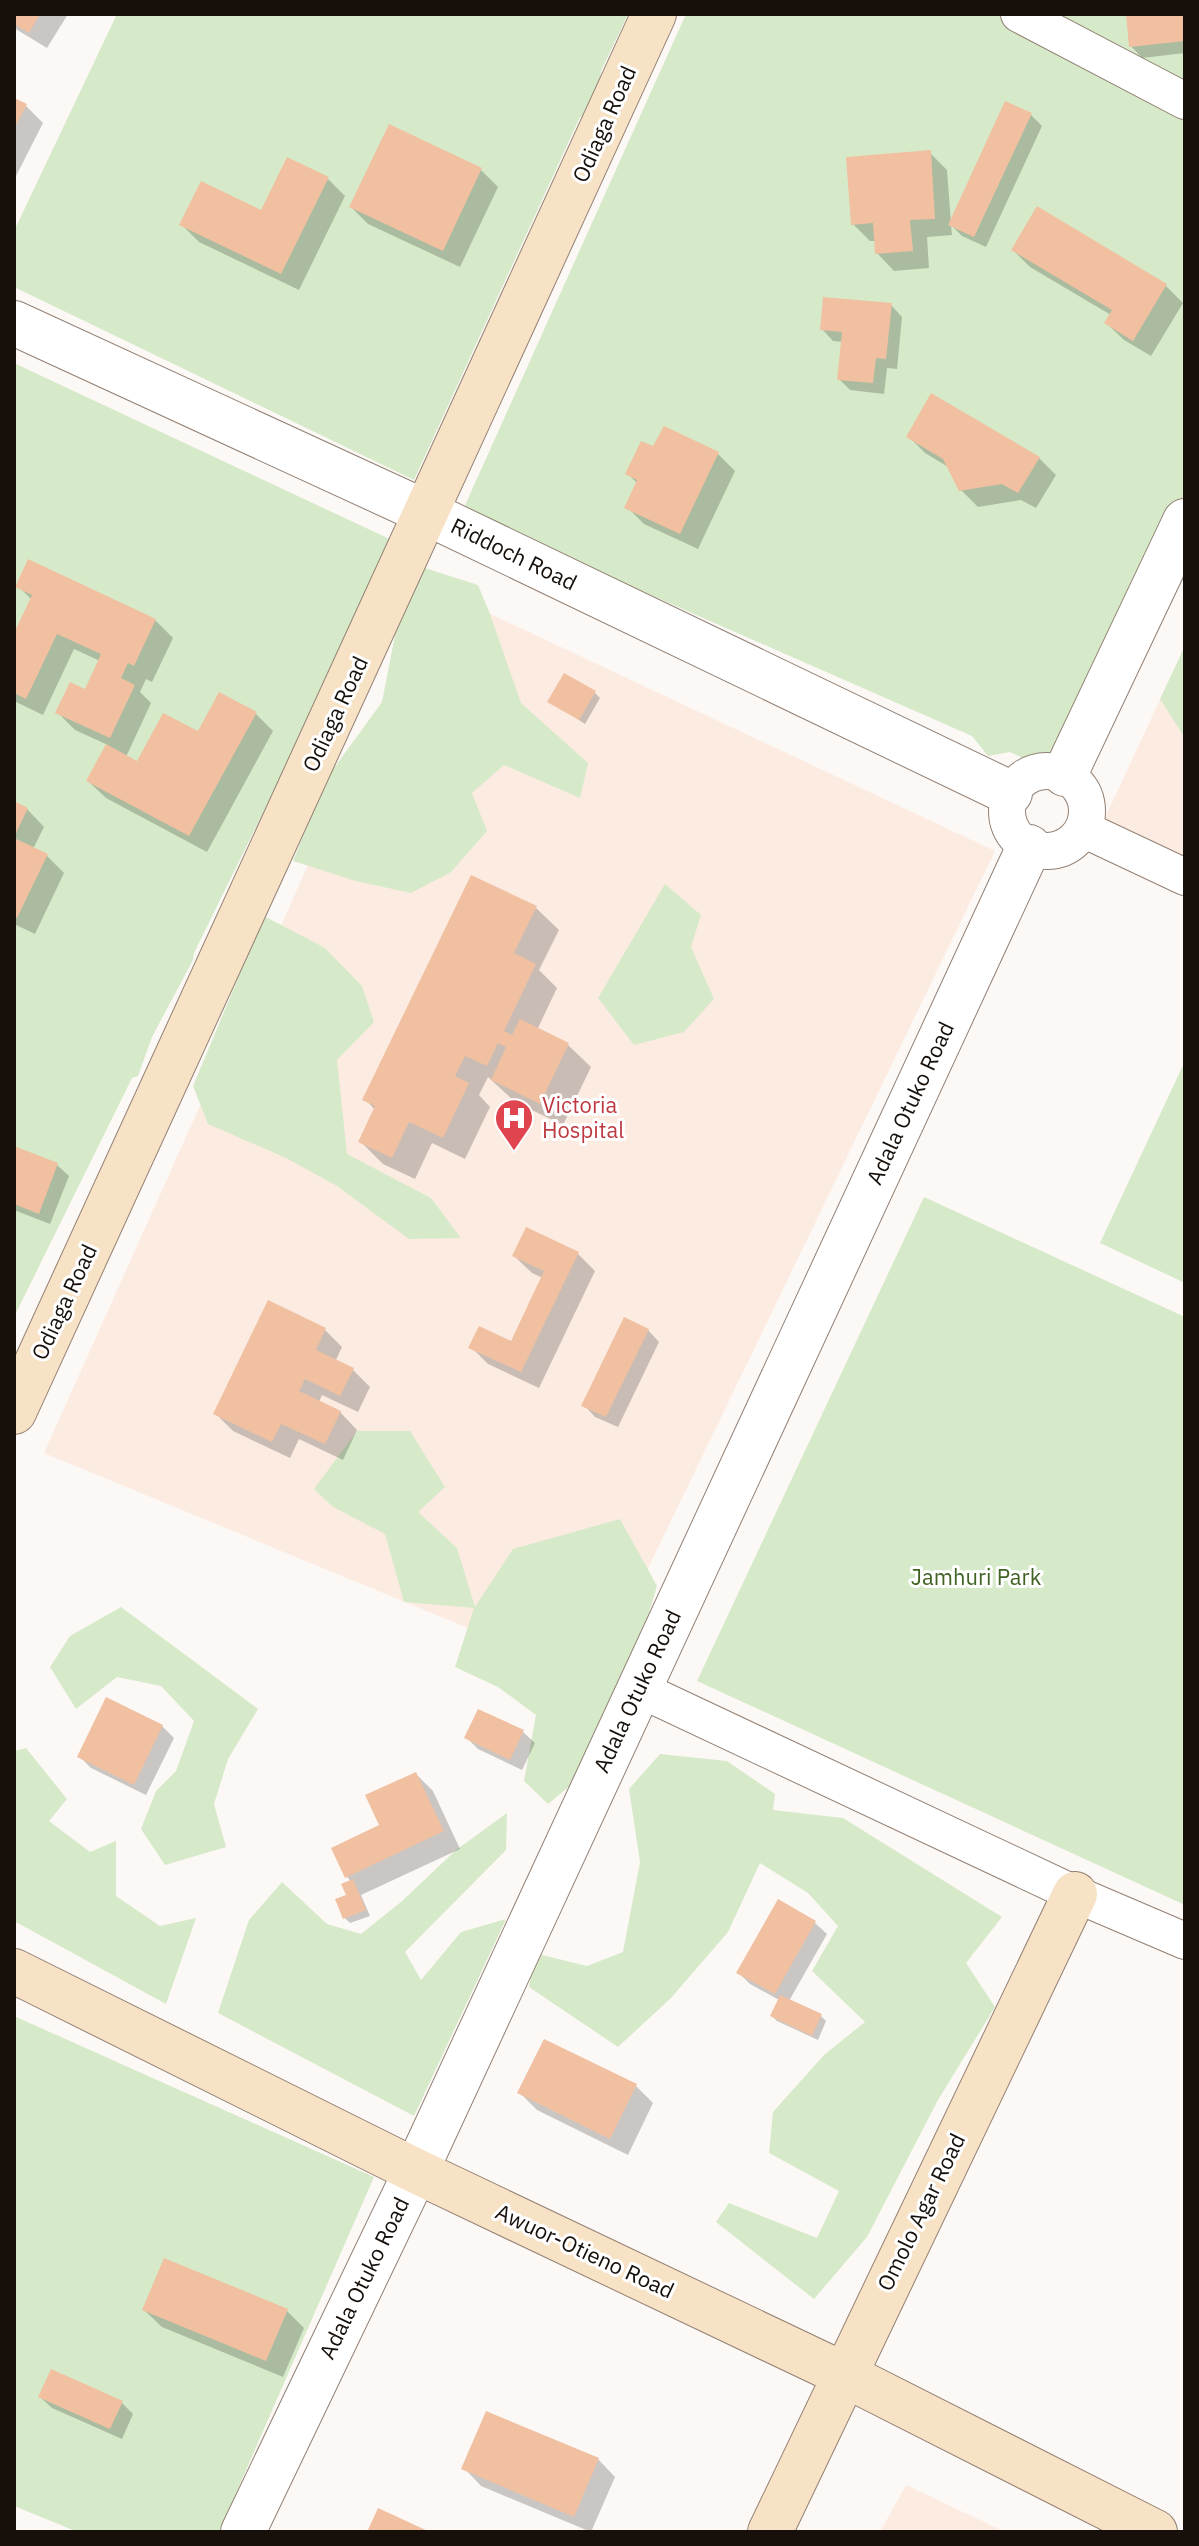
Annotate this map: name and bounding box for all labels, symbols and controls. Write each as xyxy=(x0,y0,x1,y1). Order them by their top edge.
street label: Odiaga Road xyxy=(565,61,642,187)
street label: Riddoch Road xyxy=(446,511,582,597)
street label: Odiaga Road xyxy=(295,651,374,776)
street label: Adala Otuko Road xyxy=(859,1017,960,1189)
place label: Victoria Hospital xyxy=(542,1090,624,1144)
hospital icon: Victoria Hospital xyxy=(493,1097,535,1152)
street label: Odiaga Road xyxy=(24,1239,103,1364)
park label: Jamhuri Park xyxy=(911,1562,1042,1591)
street label: Adala Otuko Road xyxy=(586,1605,687,1777)
street label: Omolo Agar Road xyxy=(870,2128,971,2295)
street label: Adala Otuko Road xyxy=(312,2192,415,2364)
street label: Awuor-Otieno Road xyxy=(491,2196,679,2305)

